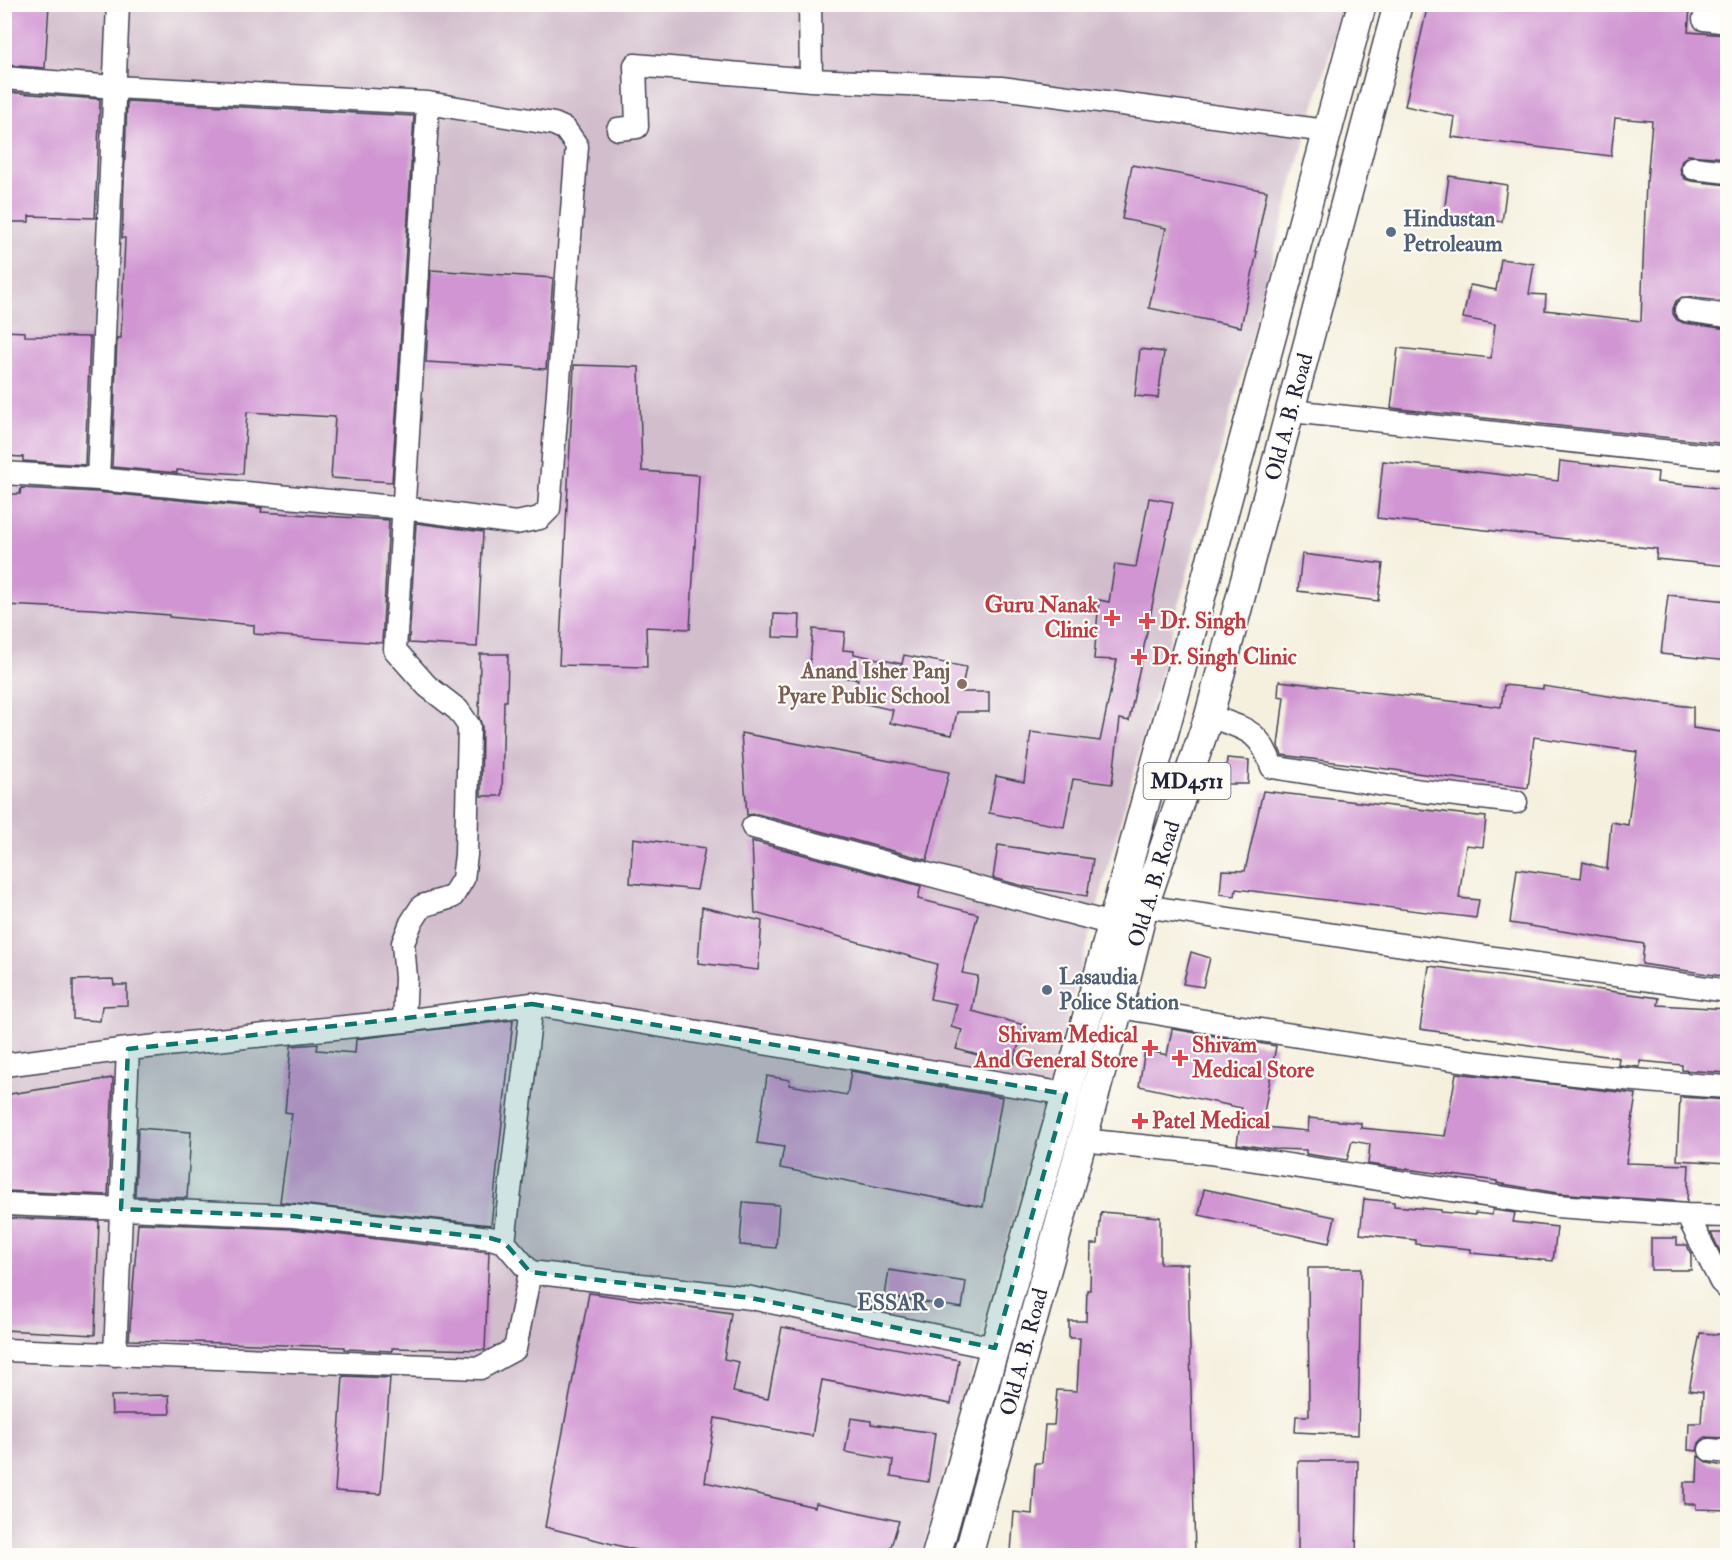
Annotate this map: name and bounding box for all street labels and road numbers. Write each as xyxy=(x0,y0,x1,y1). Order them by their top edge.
street label: Old A. B. Road xyxy=(1259,350,1319,484)
road number: MD4511 xyxy=(1144,763,1230,799)
street label: Old A. B. Road xyxy=(1121,817,1187,951)
street label: Old A. B. Road xyxy=(994,1285,1054,1419)

